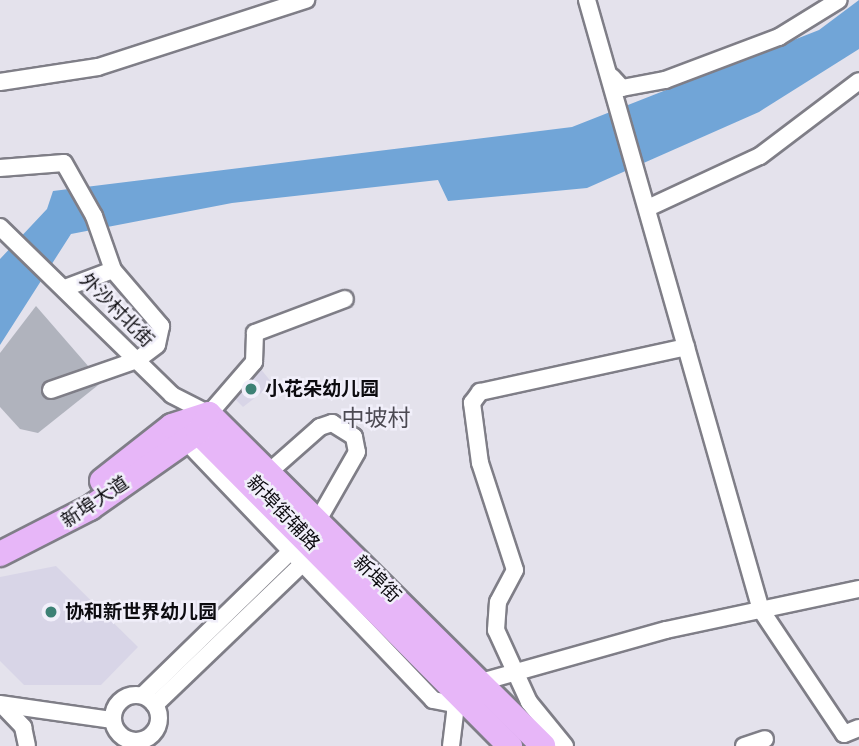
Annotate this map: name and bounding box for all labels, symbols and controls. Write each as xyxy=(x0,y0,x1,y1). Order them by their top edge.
street label: 外沙村北街 xyxy=(75,268,159,352)
place label: 小花朵幼儿园 xyxy=(265,378,379,400)
marker: 小花朵幼儿园 xyxy=(243,381,259,397)
district label: 中坡村 xyxy=(342,404,410,432)
street label: 新埠大道 xyxy=(57,471,133,533)
street label: 新埠街辅路 xyxy=(242,471,324,555)
street label: 新埠街 xyxy=(349,551,405,607)
place label: 协和新世界幼儿园 xyxy=(65,601,217,623)
marker: 协和新世界幼儿园 xyxy=(43,604,59,620)

